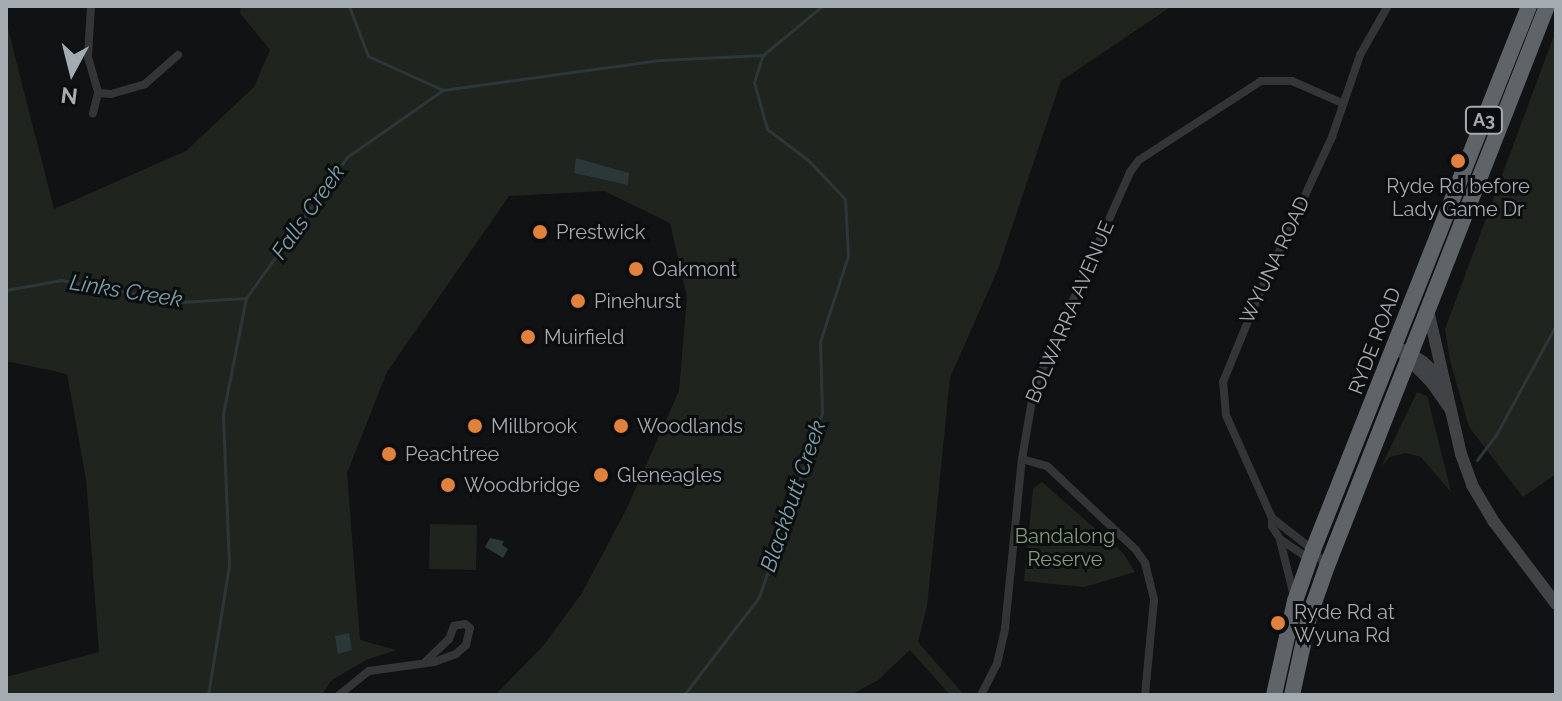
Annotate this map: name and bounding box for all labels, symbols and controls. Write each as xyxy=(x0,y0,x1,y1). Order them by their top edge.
north arrow xyxy=(32,32,112,112)
text: N xyxy=(59,82,79,110)
road number: A3 xyxy=(1464,106,1504,134)
marker: Ryde Rd before Lady Game Dr xyxy=(1449,152,1467,170)
water label: Falls Creek xyxy=(266,160,350,264)
place label: Ryde Rd before Lady Game Dr xyxy=(1386,174,1530,221)
street label: WYUNA ROAD xyxy=(1235,192,1315,328)
street label: BOLWARRA AVENUE xyxy=(1021,217,1119,407)
place label: Prestwick xyxy=(556,220,645,244)
marker: Prestwick xyxy=(531,223,549,241)
place label: Oakmont xyxy=(652,257,737,281)
marker: Oakmont xyxy=(627,260,645,278)
water label: Links Creek xyxy=(68,269,184,313)
street label: RYDE ROAD xyxy=(1344,284,1406,398)
place label: Pinehurst xyxy=(594,289,681,313)
marker: Pinehurst xyxy=(569,292,587,310)
place label: Muirfield xyxy=(544,325,624,349)
marker: Muirfield xyxy=(519,328,537,346)
place label: Millbrook xyxy=(491,414,577,438)
place label: Woodlands xyxy=(637,414,743,438)
marker: Millbrook xyxy=(466,417,484,435)
marker: Woodlands xyxy=(612,417,630,435)
water label: Blackbutt Creek xyxy=(755,417,831,575)
place label: Peachtree xyxy=(405,442,499,466)
marker: Peachtree xyxy=(380,445,398,463)
place label: Gleneagles xyxy=(617,463,722,487)
marker: Gleneagles xyxy=(592,466,610,484)
place label: Woodbridge xyxy=(464,473,580,497)
marker: Woodbridge xyxy=(439,476,457,494)
park label: Bandalong Reserve xyxy=(1015,525,1115,572)
place label: Ryde Rd at Wyuna Rd xyxy=(1294,600,1395,647)
marker: Ryde Rd at Wyuna Rd xyxy=(1269,614,1287,632)

